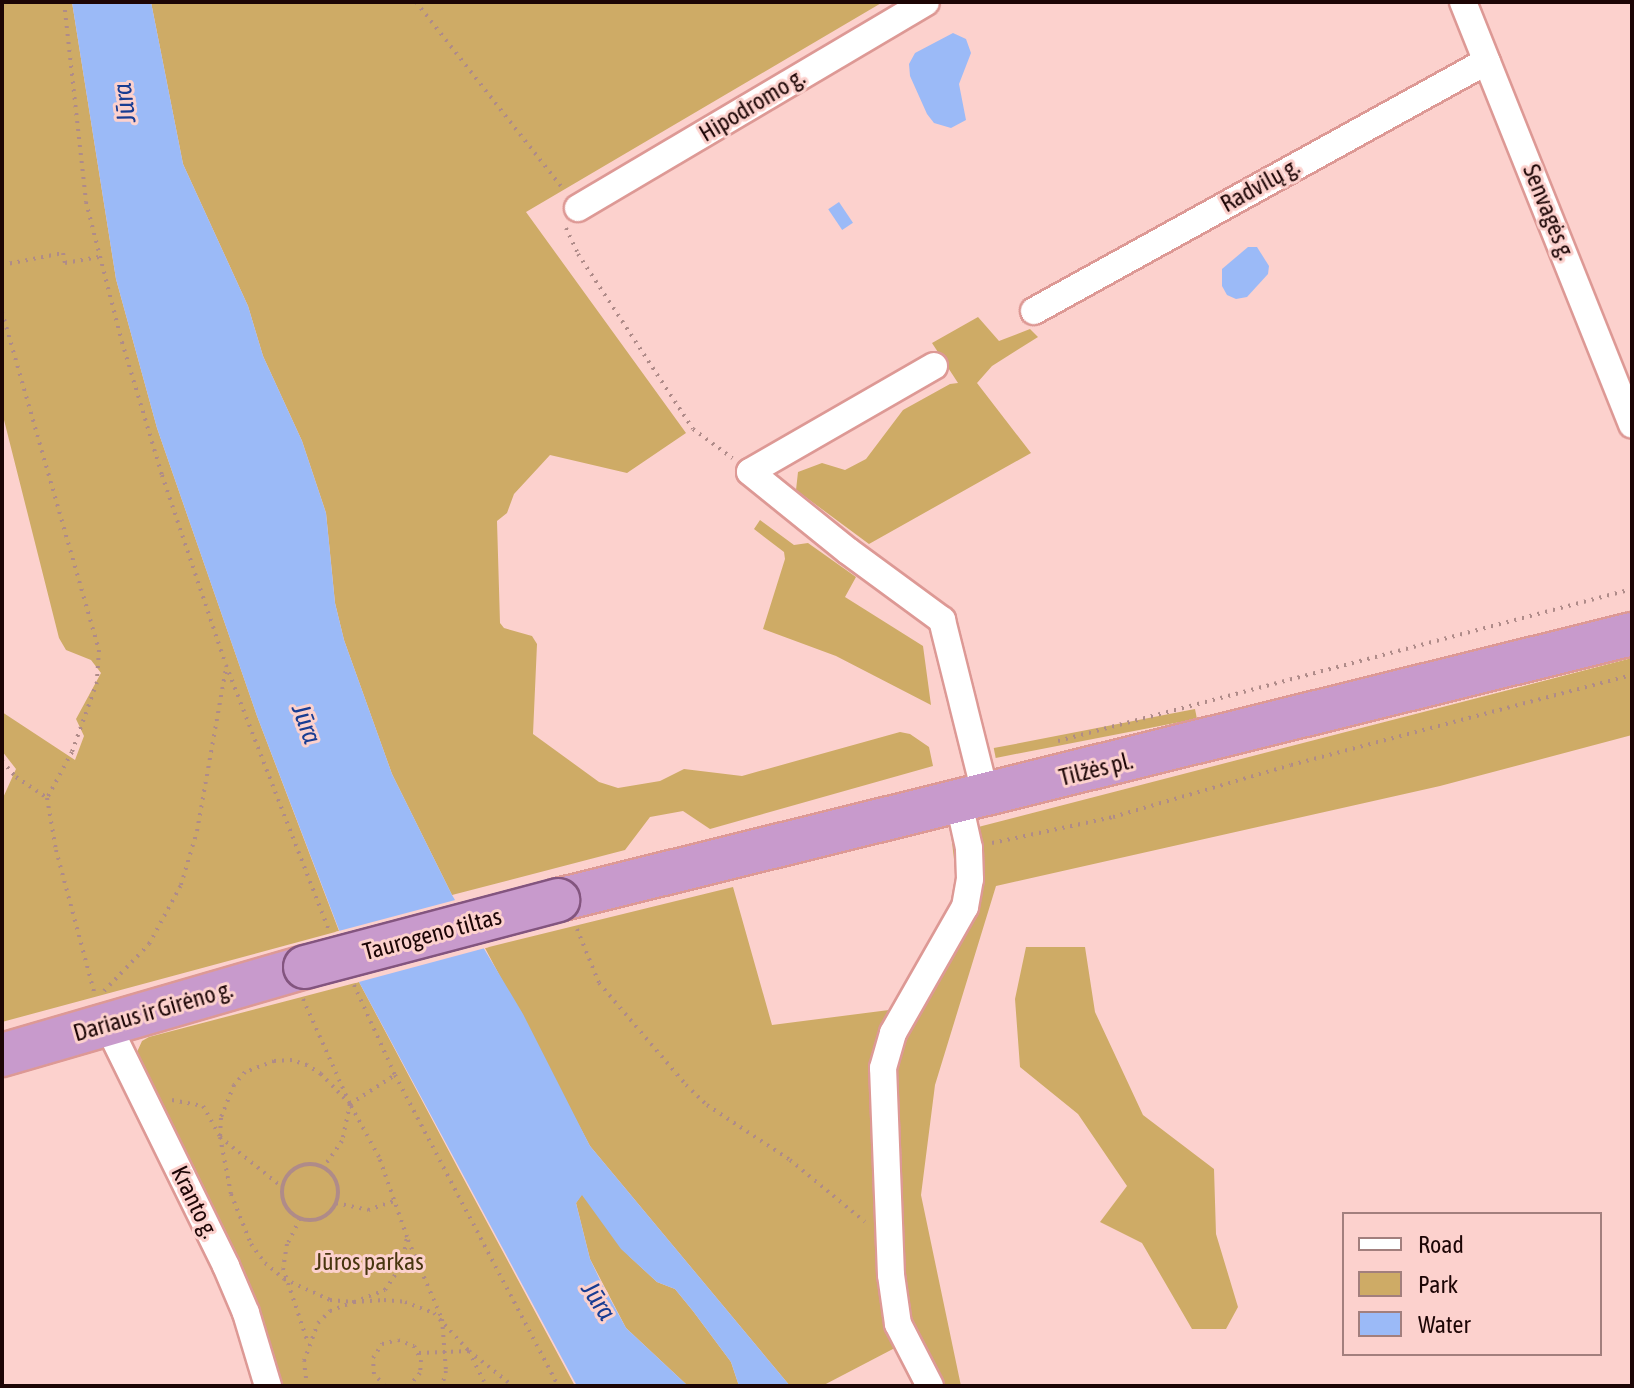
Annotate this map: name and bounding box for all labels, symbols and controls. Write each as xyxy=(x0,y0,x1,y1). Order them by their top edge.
street label: Hipodromo g. xyxy=(694,62,810,148)
water label: Jūra xyxy=(107,81,143,125)
street label: Radvilų g. xyxy=(1216,152,1304,218)
street label: Senvagės g. xyxy=(1517,160,1581,264)
water label: Jūra xyxy=(285,700,327,748)
street label: Tilžės pl. xyxy=(1056,746,1136,792)
street label: Taurogeno tiltas xyxy=(360,902,504,966)
street label: Dariaus ir Girėno g. xyxy=(70,974,236,1048)
street label: Kranto g. xyxy=(165,1161,225,1243)
legend xyxy=(1342,1212,1602,1356)
text: Road xyxy=(1418,1231,1464,1258)
park label: Jūros parkas xyxy=(314,1248,424,1276)
text: Park xyxy=(1418,1271,1458,1298)
water label: Jūra xyxy=(574,1276,622,1326)
text: Water xyxy=(1418,1311,1471,1338)

